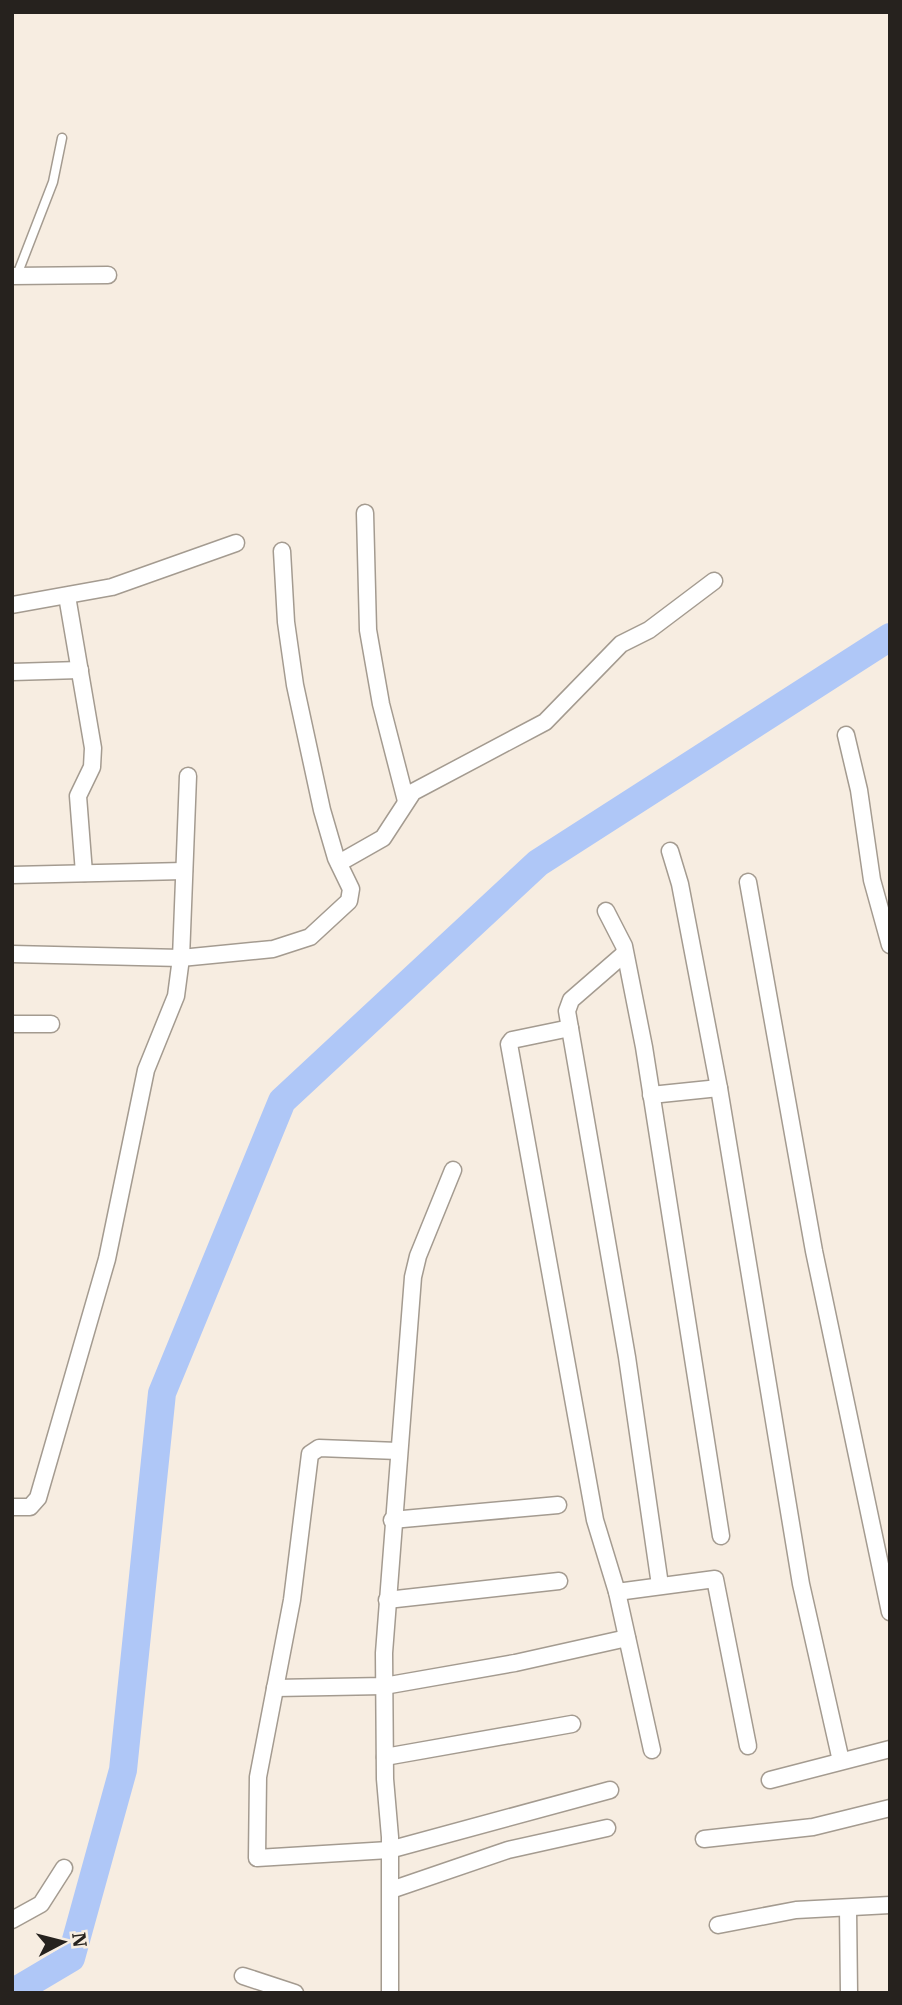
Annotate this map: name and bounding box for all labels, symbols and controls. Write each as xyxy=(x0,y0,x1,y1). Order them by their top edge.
north arrow xyxy=(28,1907,98,1977)
text: N xyxy=(67,1931,93,1949)

